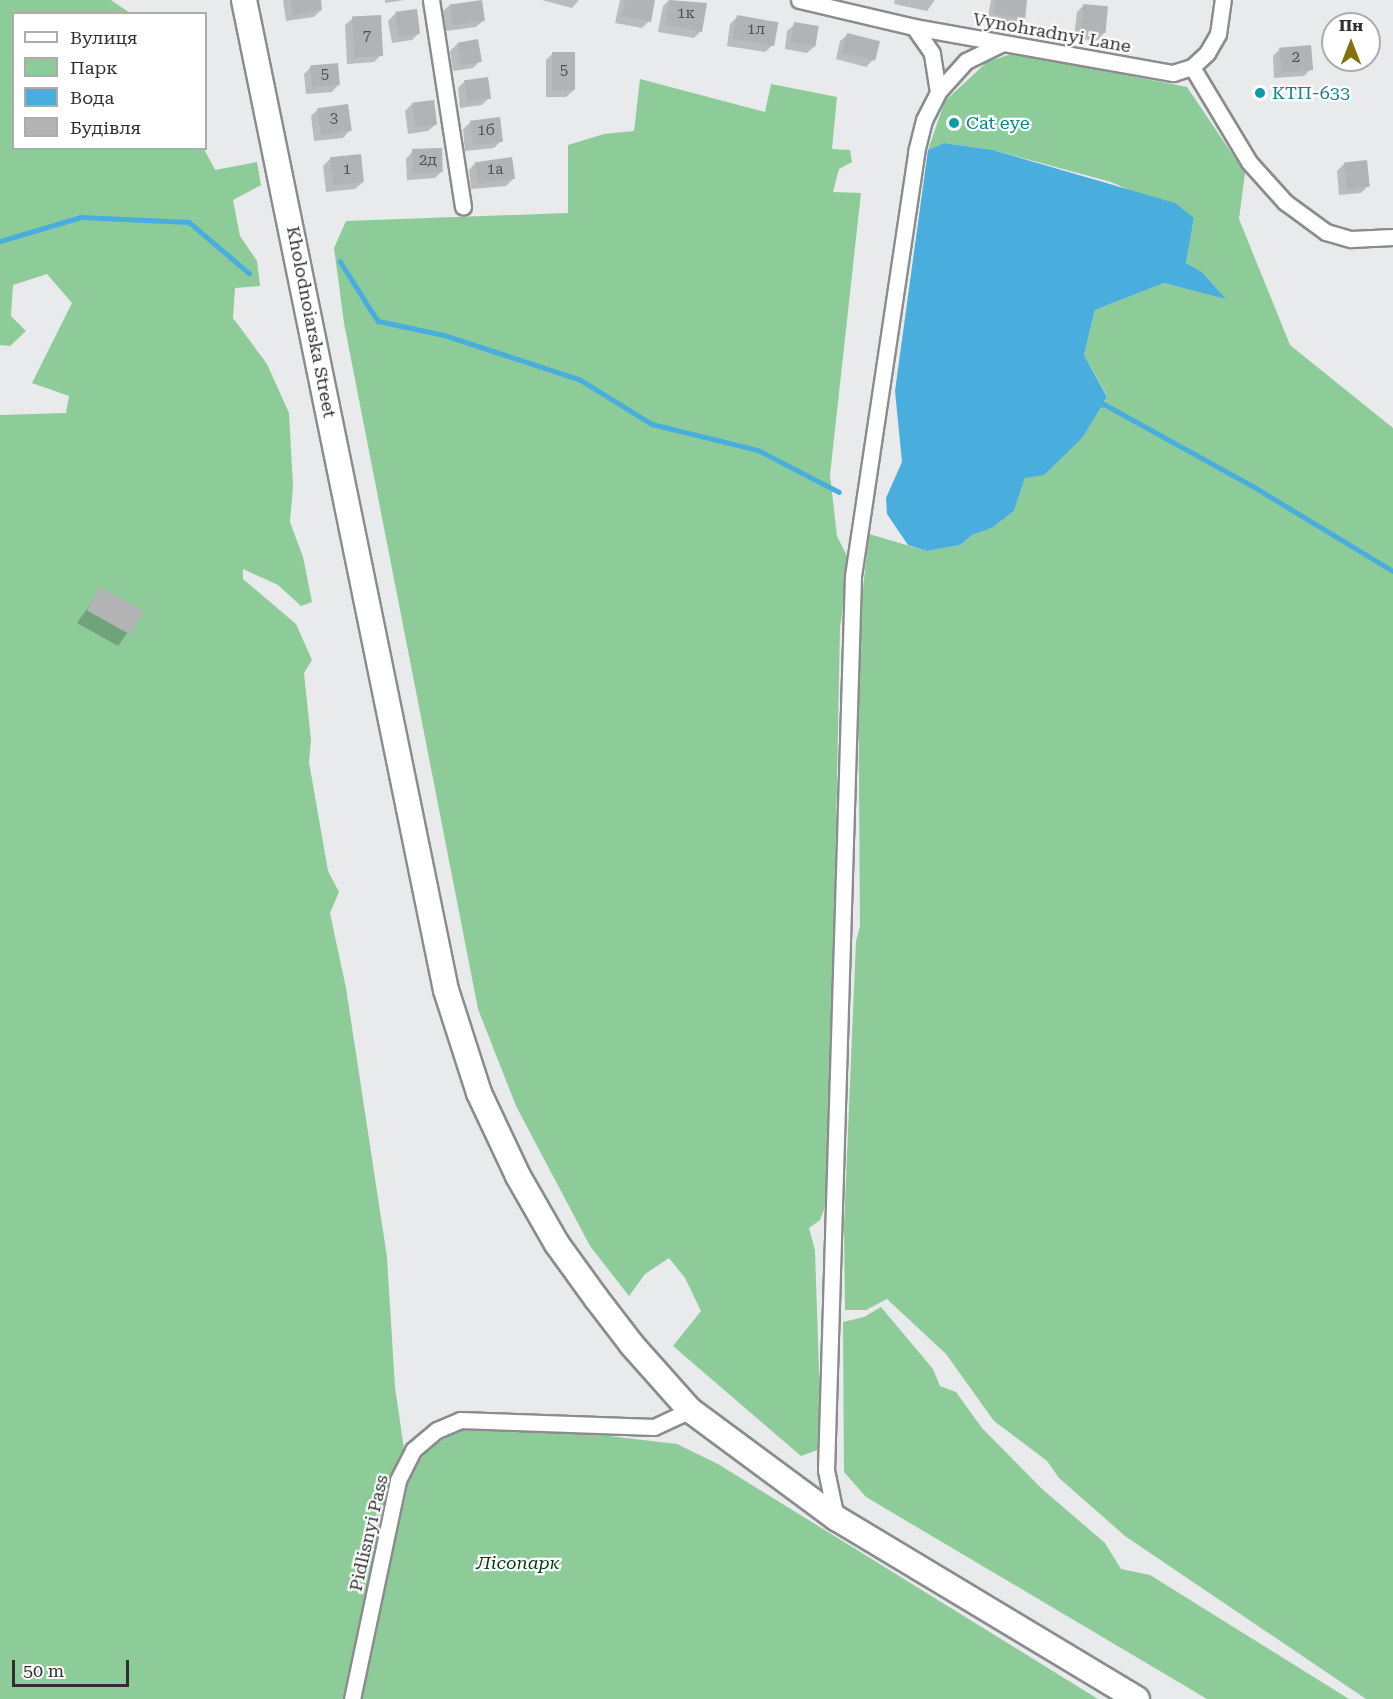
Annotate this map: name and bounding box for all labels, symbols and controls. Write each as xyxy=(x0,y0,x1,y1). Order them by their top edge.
house number: 1к xyxy=(677,5,695,23)
street label: Vynohradnyi Lane xyxy=(971,8,1133,58)
legend xyxy=(12,12,207,150)
north arrow xyxy=(1321,12,1381,72)
text: Пн xyxy=(1339,16,1363,35)
house number: 1л xyxy=(747,21,765,39)
text: Вулиця xyxy=(70,27,137,48)
house number: 7 xyxy=(363,27,371,45)
house number: 2 xyxy=(1292,49,1300,67)
text: Парк xyxy=(70,57,118,78)
house number: 5 xyxy=(560,62,568,80)
house number: 5 xyxy=(321,66,329,84)
place label: КТП-633 xyxy=(1272,82,1350,104)
marker: КТП-633 xyxy=(1253,86,1267,100)
text: Вода xyxy=(70,87,114,108)
house number: 3 xyxy=(330,110,338,128)
place label: Cat eye xyxy=(966,112,1030,134)
marker: Cat eye xyxy=(947,116,961,130)
text: Будівля xyxy=(70,117,141,138)
house number: 1б xyxy=(477,122,495,140)
house number: 2д xyxy=(419,152,437,170)
house number: 1 xyxy=(343,161,351,179)
house number: 1а xyxy=(487,161,503,179)
street label: Kholodnoiarska Street xyxy=(282,224,340,420)
street label: Pidlisnyi Pass xyxy=(345,1473,393,1593)
park label: Лісопарк xyxy=(476,1552,560,1574)
scale bar xyxy=(15,1648,132,1686)
text: 50 m xyxy=(23,1660,64,1681)

